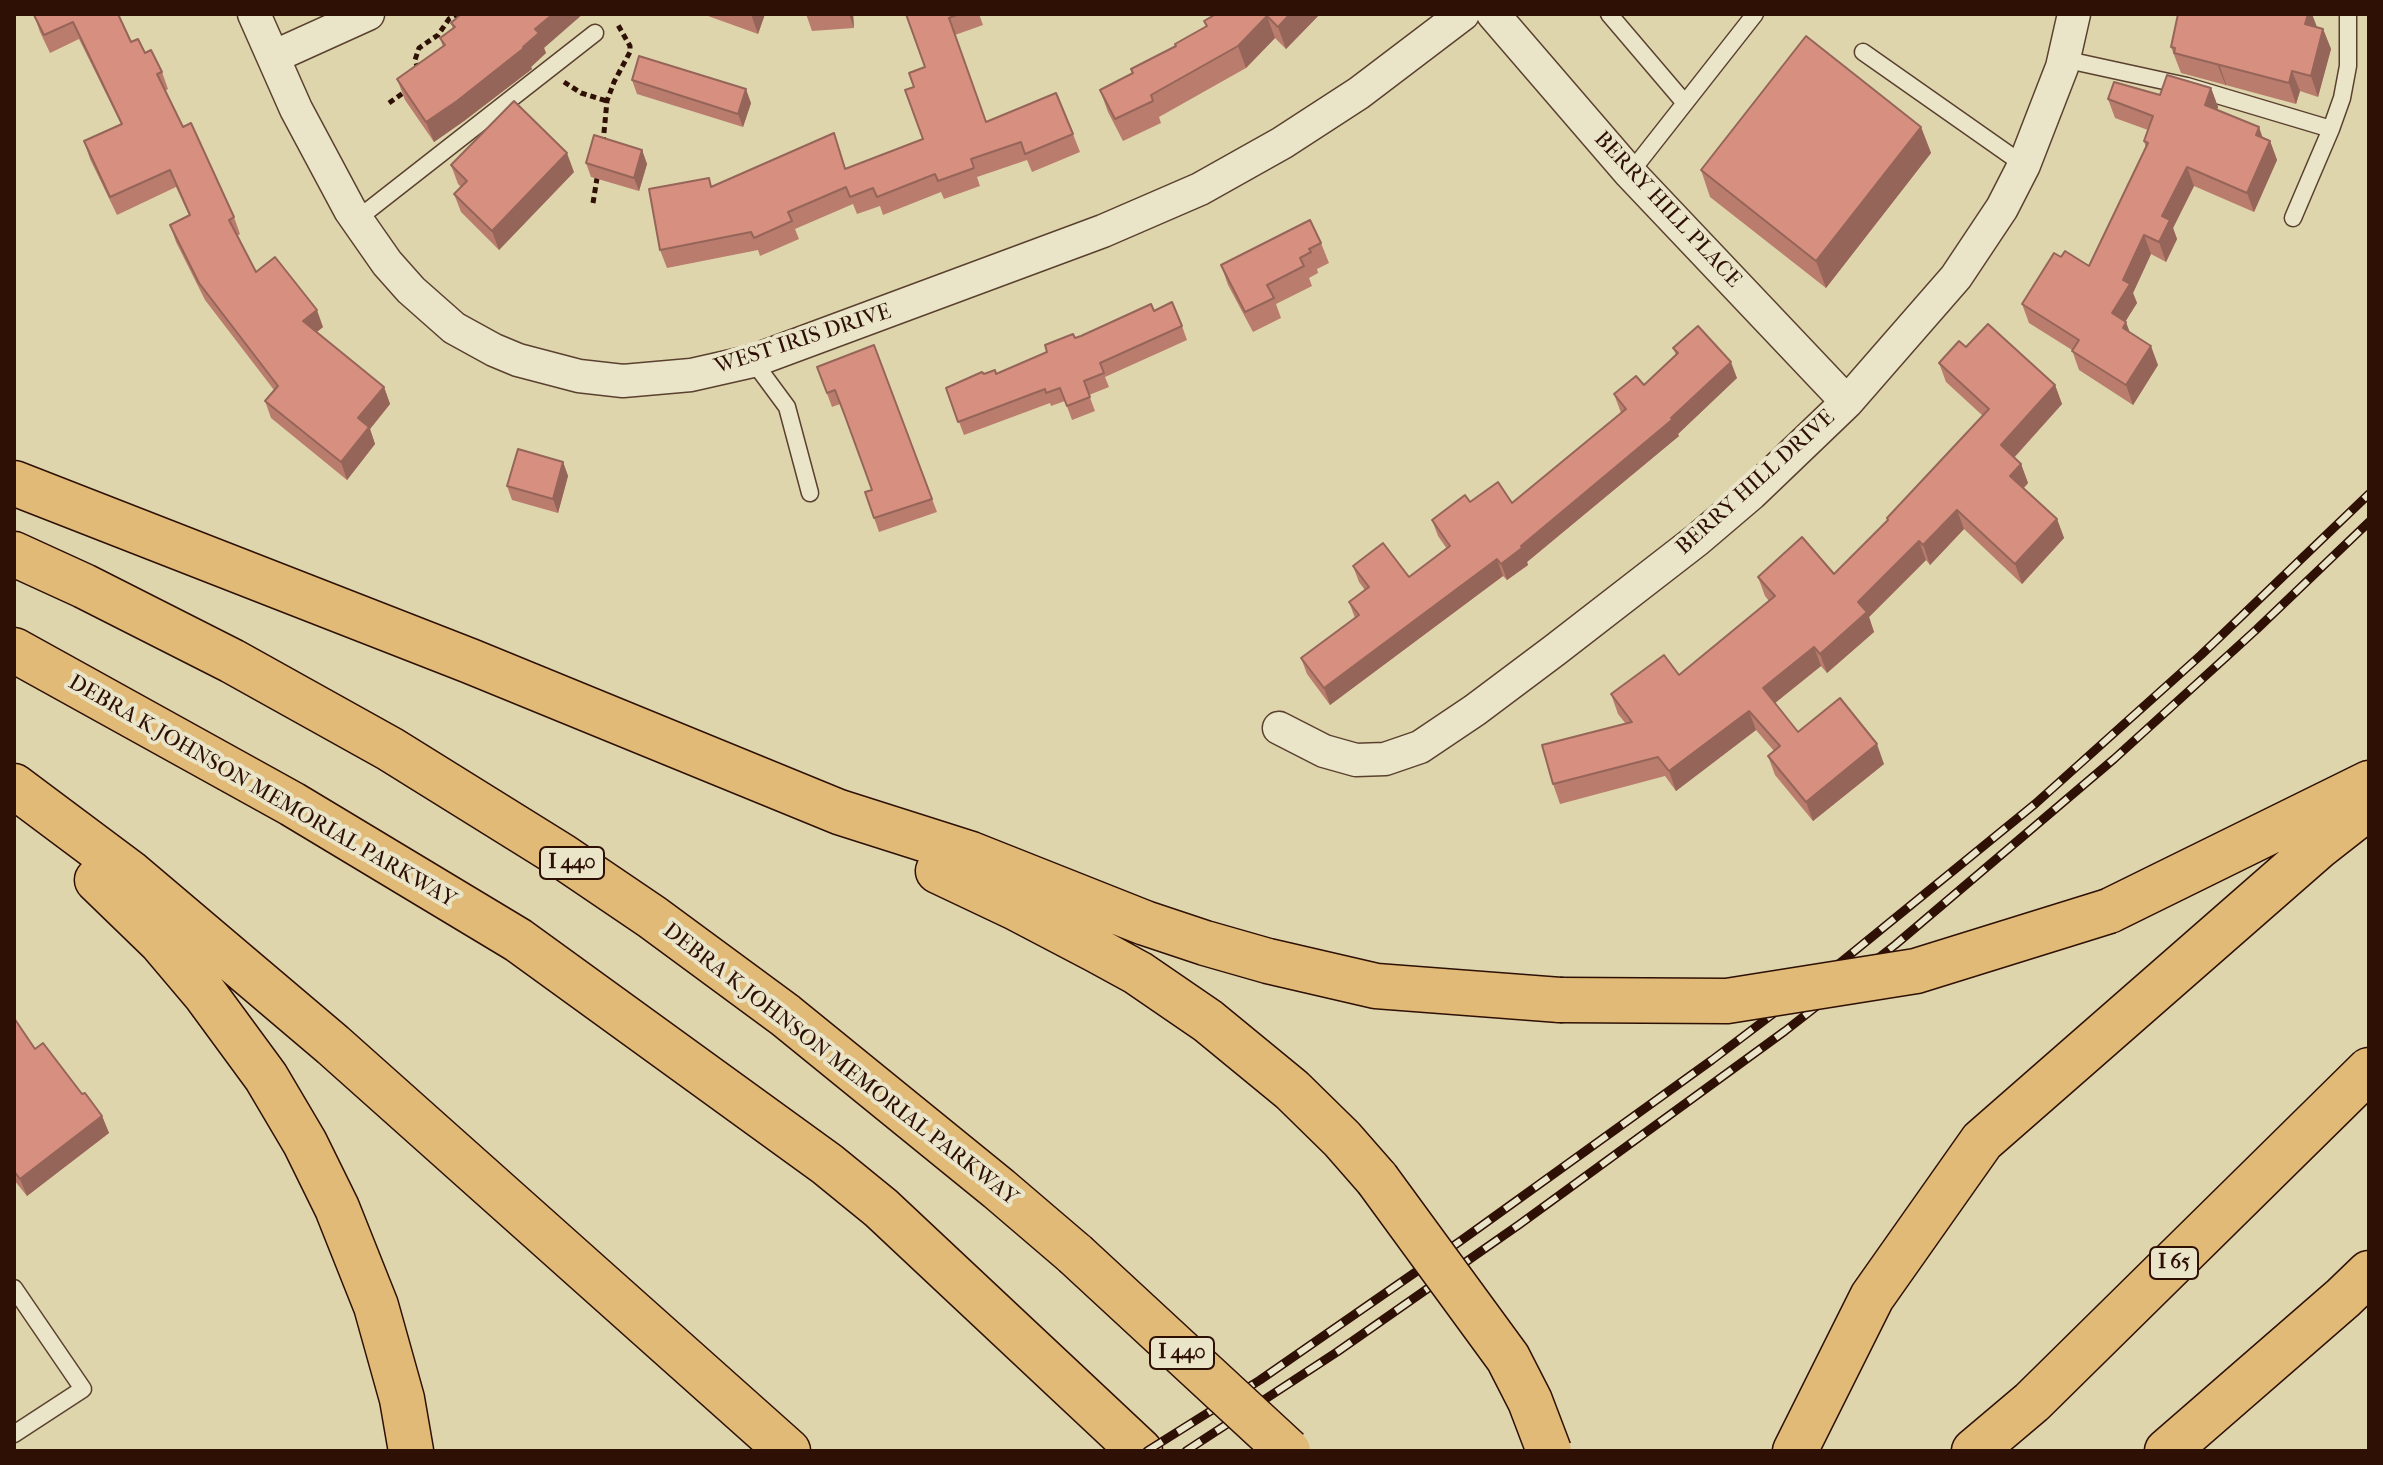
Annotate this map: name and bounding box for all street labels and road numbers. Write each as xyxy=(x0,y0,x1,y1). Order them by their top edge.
street label: BERRY HILL PLACE xyxy=(1588,126,1746,294)
street label: WEST IRIS DRIVE xyxy=(711,299,895,381)
street label: BERRY HILL DRIVE xyxy=(1671,405,1841,561)
street label: DEBRA K JOHNSON MEMORIAL PARKWAY xyxy=(63,670,461,914)
road number: I 440 xyxy=(540,847,604,879)
street label: DEBRA K JOHNSON MEMORIAL PARKWAY xyxy=(657,918,1023,1212)
road number: I 65 xyxy=(2150,1247,2198,1279)
road number: I 440 xyxy=(1150,1337,1214,1369)

